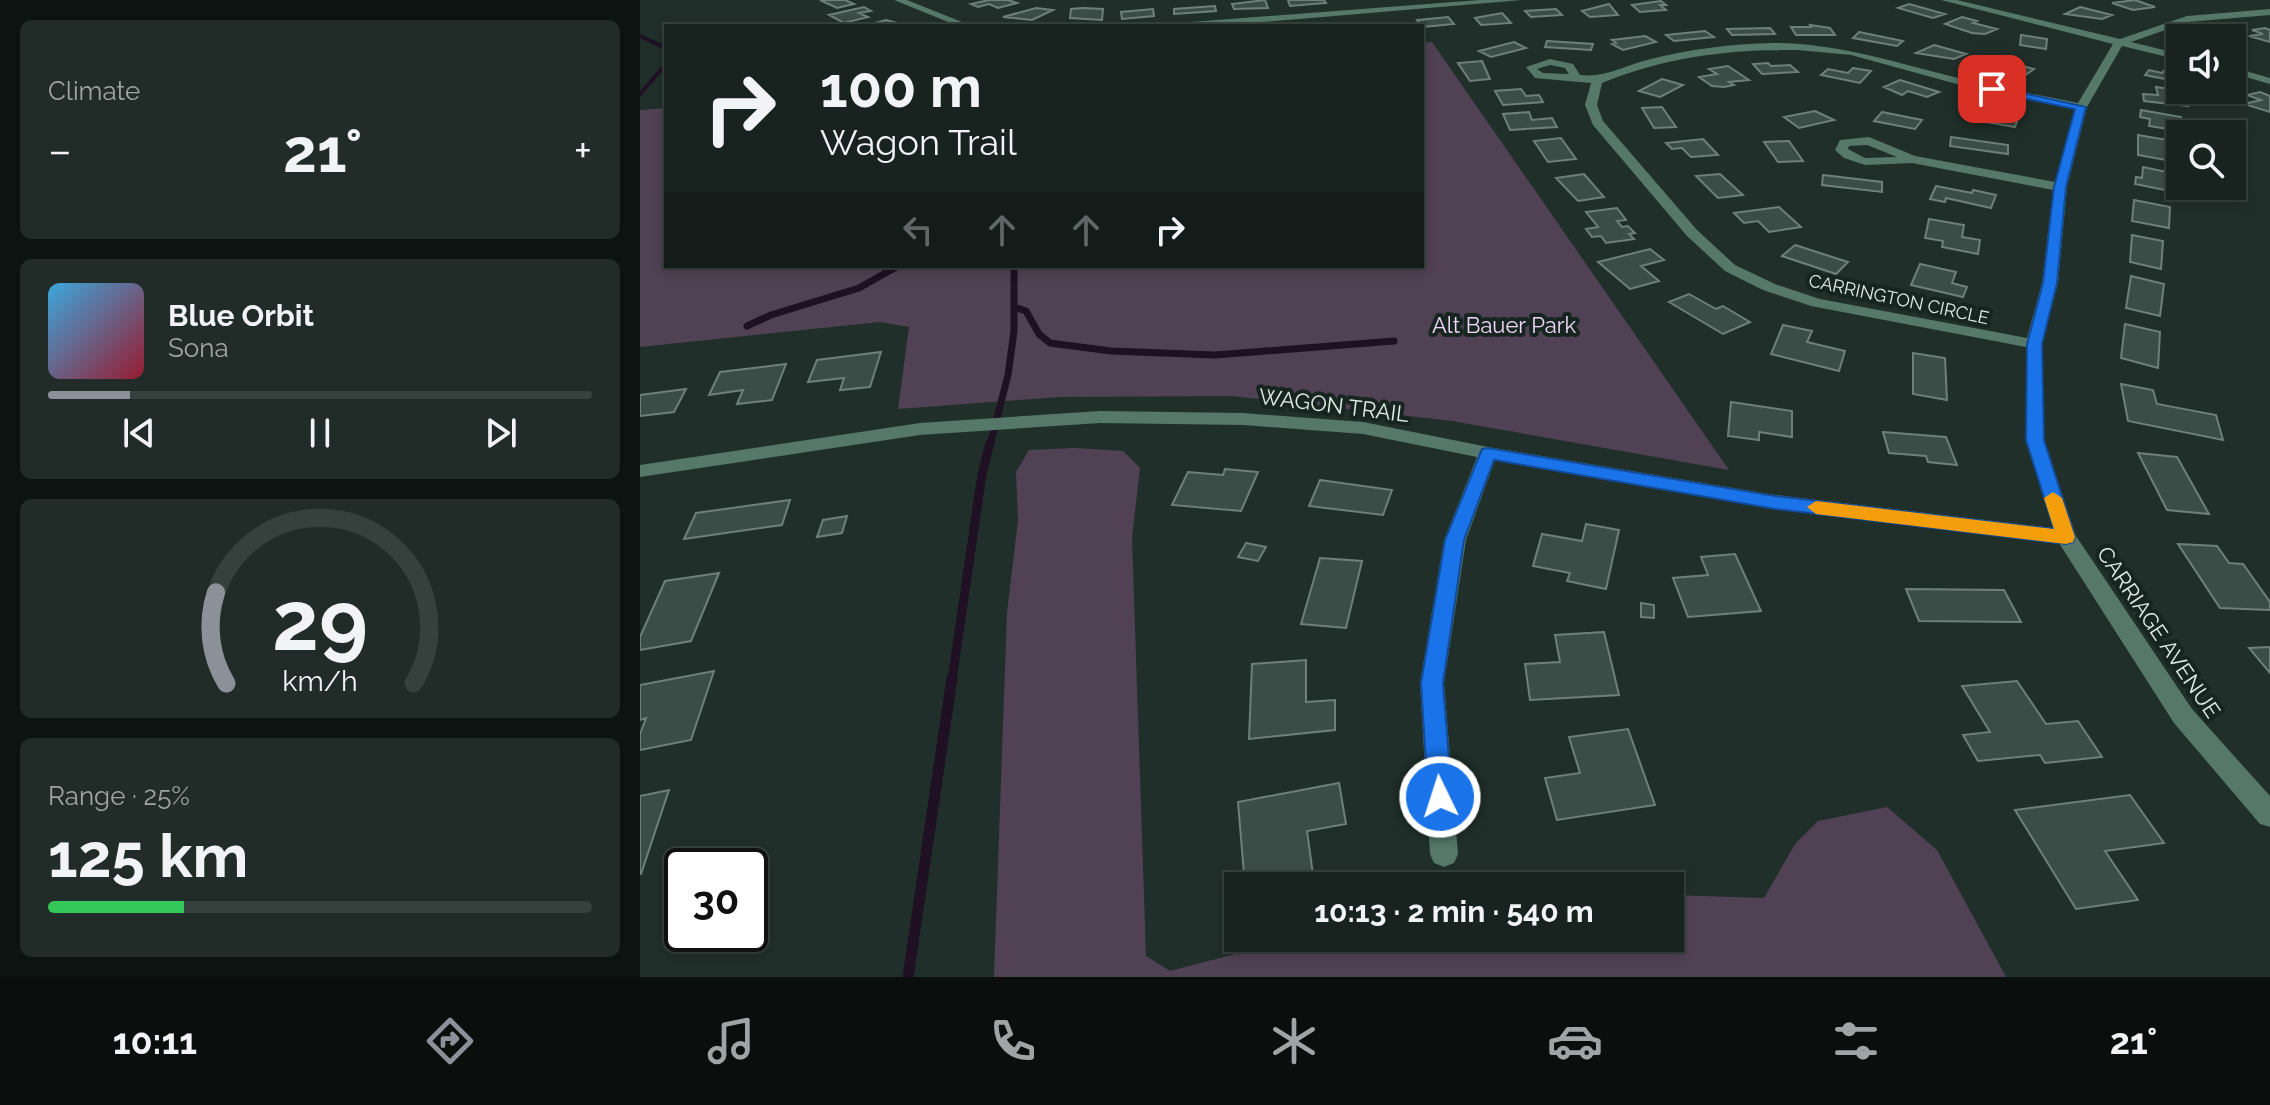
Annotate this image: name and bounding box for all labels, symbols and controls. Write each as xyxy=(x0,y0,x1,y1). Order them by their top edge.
map controls xyxy=(2166,24,2246,200)
button: sound xyxy=(2166,24,2246,104)
text: 100 m xyxy=(820,54,982,120)
pin xyxy=(1958,55,2026,123)
icon: right xyxy=(688,56,792,160)
icon: arrive xyxy=(1970,67,2014,111)
text: Climate xyxy=(48,76,140,106)
text: 21° xyxy=(283,116,362,186)
button: search xyxy=(2166,120,2246,200)
text: Wagon Trail xyxy=(820,121,1017,163)
text: − xyxy=(48,125,72,176)
text: + xyxy=(574,125,592,176)
icon: left xyxy=(896,208,940,252)
icon: ahead xyxy=(980,208,1024,252)
icon: ahead xyxy=(1064,208,1108,252)
icon: right xyxy=(1148,208,1192,252)
street label: CARRINGTON CIRCLE xyxy=(1807,270,1991,328)
text: Blue Orbit xyxy=(168,298,314,333)
park label: Alt Bauer Park xyxy=(1432,312,1576,338)
text: Sona xyxy=(168,333,229,363)
street label: WAGON TRAIL xyxy=(1257,383,1411,427)
icon: previous xyxy=(117,411,161,455)
icon: pause xyxy=(298,411,342,455)
icon: next xyxy=(479,411,523,455)
street label: CARRIAGE AVENUE xyxy=(2092,541,2226,723)
text: 29 xyxy=(272,572,368,669)
text: km/h xyxy=(282,664,358,698)
position arrow xyxy=(1398,755,1482,839)
text: Range · 25% xyxy=(48,781,190,811)
text: 125 km xyxy=(48,821,248,891)
speed limit sign: 30 xyxy=(664,848,768,952)
text: 10:13 · 2 min · 540 m xyxy=(1314,894,1594,929)
icon: directions xyxy=(422,1013,478,1069)
icon: music xyxy=(703,1013,759,1069)
icon: phone xyxy=(985,1013,1041,1069)
icon: climate xyxy=(1266,1013,1322,1069)
icon: car xyxy=(1547,1013,1603,1069)
icon: filters xyxy=(1828,1013,1884,1069)
text: 10:11 xyxy=(113,1020,197,1062)
text: 21° xyxy=(2110,1020,2157,1062)

